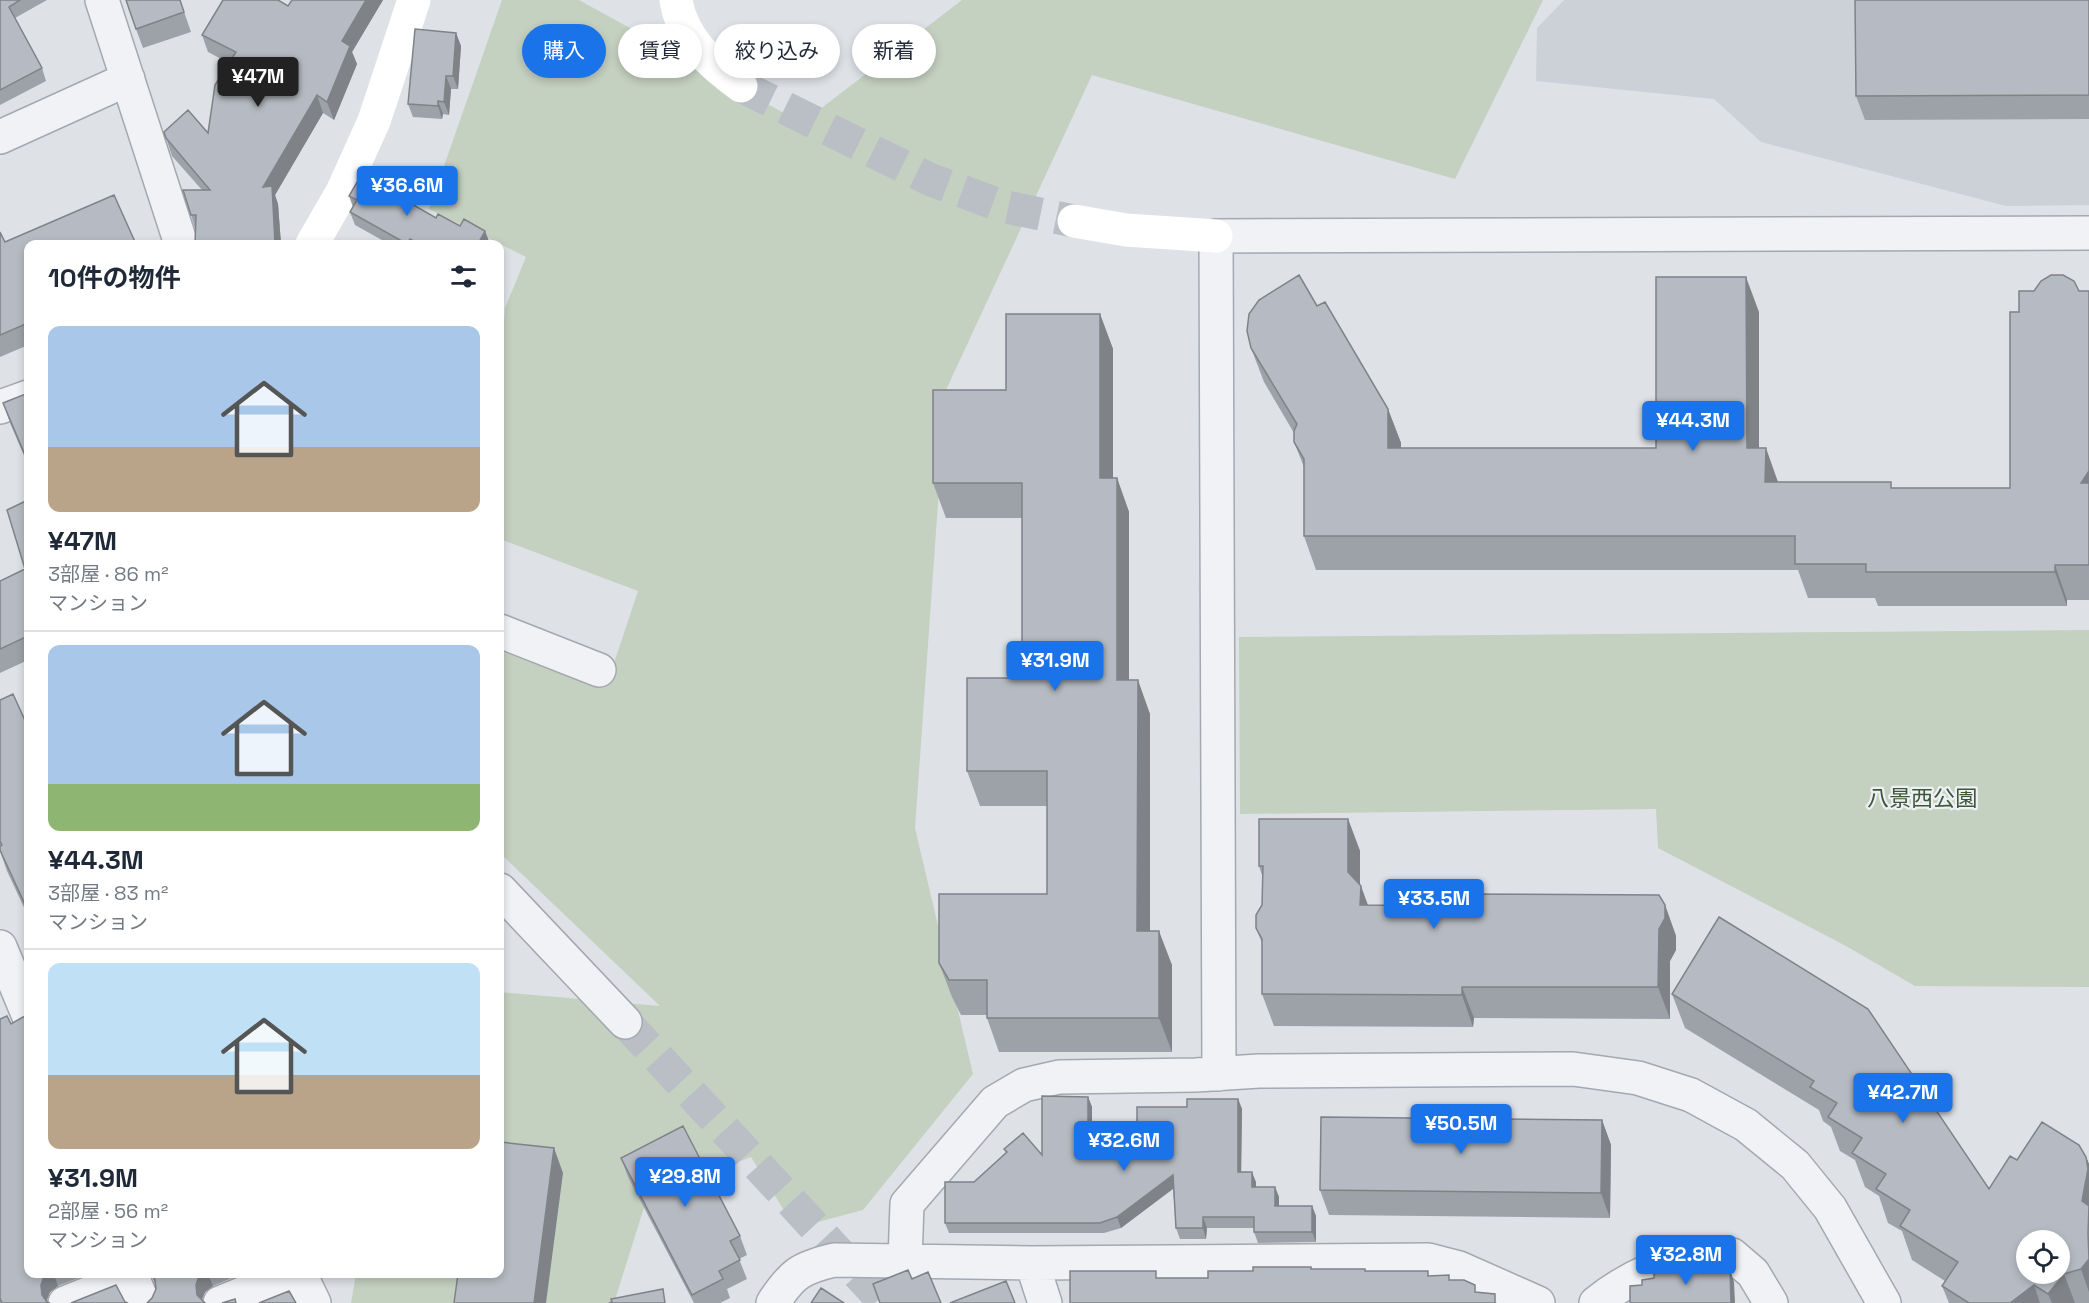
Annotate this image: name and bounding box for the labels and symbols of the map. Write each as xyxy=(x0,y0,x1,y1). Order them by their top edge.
pin: ¥47M xyxy=(222,57,294,108)
pin: ¥36.6M xyxy=(358,166,456,217)
pin: ¥44.3M xyxy=(1644,401,1742,452)
pin: ¥31.9M xyxy=(1006,641,1104,692)
park label: 八景西公園 xyxy=(1867,784,1977,812)
pin: ¥33.5M xyxy=(1385,879,1483,930)
pin: ¥42.7M xyxy=(1854,1073,1952,1124)
pin: ¥50.5M xyxy=(1412,1104,1510,1155)
pin: ¥32.6M xyxy=(1075,1121,1173,1172)
pin: ¥29.8M xyxy=(636,1157,734,1208)
pin: ¥32.8M xyxy=(1637,1235,1735,1286)

